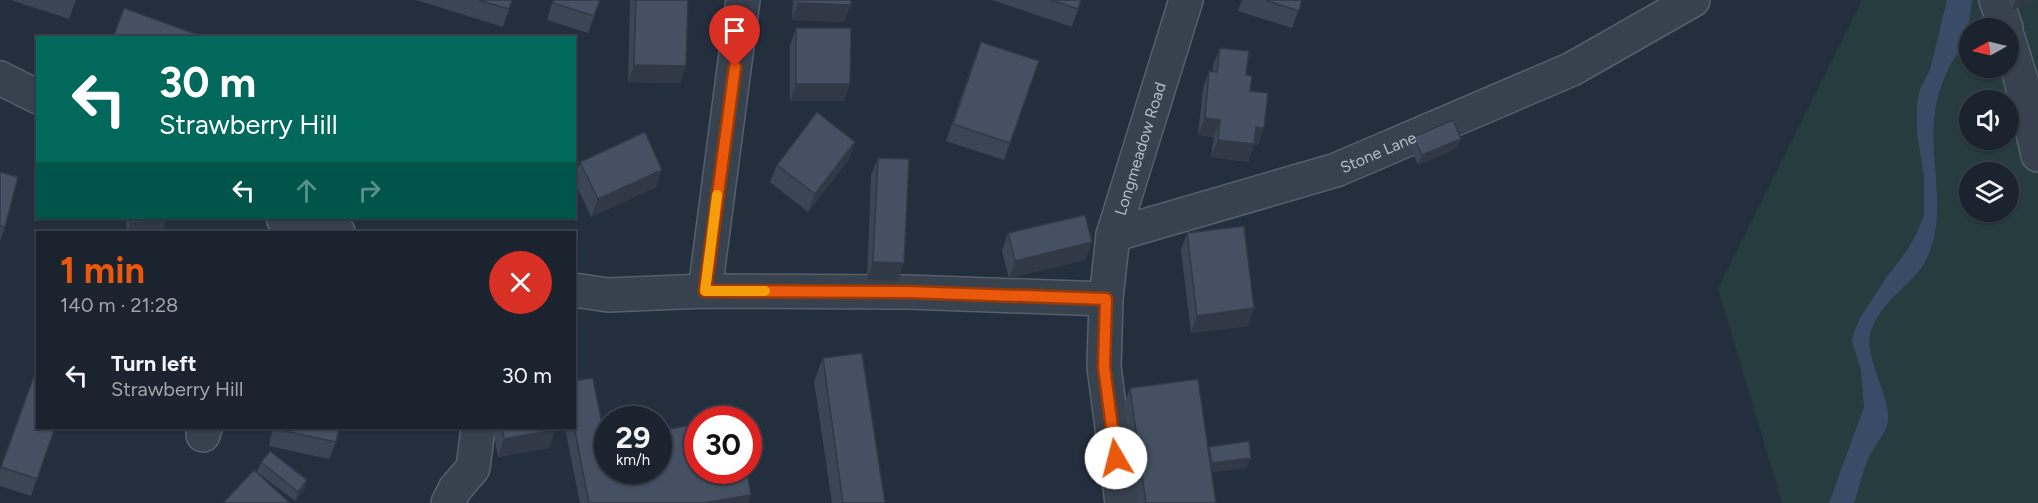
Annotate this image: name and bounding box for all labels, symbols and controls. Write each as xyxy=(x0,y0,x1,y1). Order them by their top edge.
pin xyxy=(709,5,760,67)
icon: arrive xyxy=(718,14,751,47)
north arrow xyxy=(1959,18,2019,78)
map controls xyxy=(1959,18,2019,222)
text: 30 m xyxy=(159,57,256,108)
icon: left xyxy=(60,60,138,138)
street label: Longmeadow Road xyxy=(1111,80,1170,218)
button: sound xyxy=(1959,90,2019,150)
text: Strawberry Hill xyxy=(159,108,338,141)
street label: Stone Lane xyxy=(1337,128,1419,177)
button: layers xyxy=(1959,162,2019,222)
icon: left xyxy=(227,174,260,207)
icon: ahead xyxy=(290,174,323,207)
icon: right xyxy=(353,174,386,207)
text: 1 min xyxy=(60,249,145,292)
button: close xyxy=(489,251,552,314)
text: 140 m · 21:28 xyxy=(60,293,178,317)
text: Turn left xyxy=(111,350,197,377)
icon: left xyxy=(60,359,93,392)
text: 30 m xyxy=(502,362,552,389)
text: Strawberry Hill xyxy=(111,377,243,401)
speed limit sign: 30 xyxy=(684,406,762,484)
text: 29 xyxy=(616,419,650,456)
position arrow xyxy=(1084,426,1148,490)
text: km/h xyxy=(616,451,650,469)

